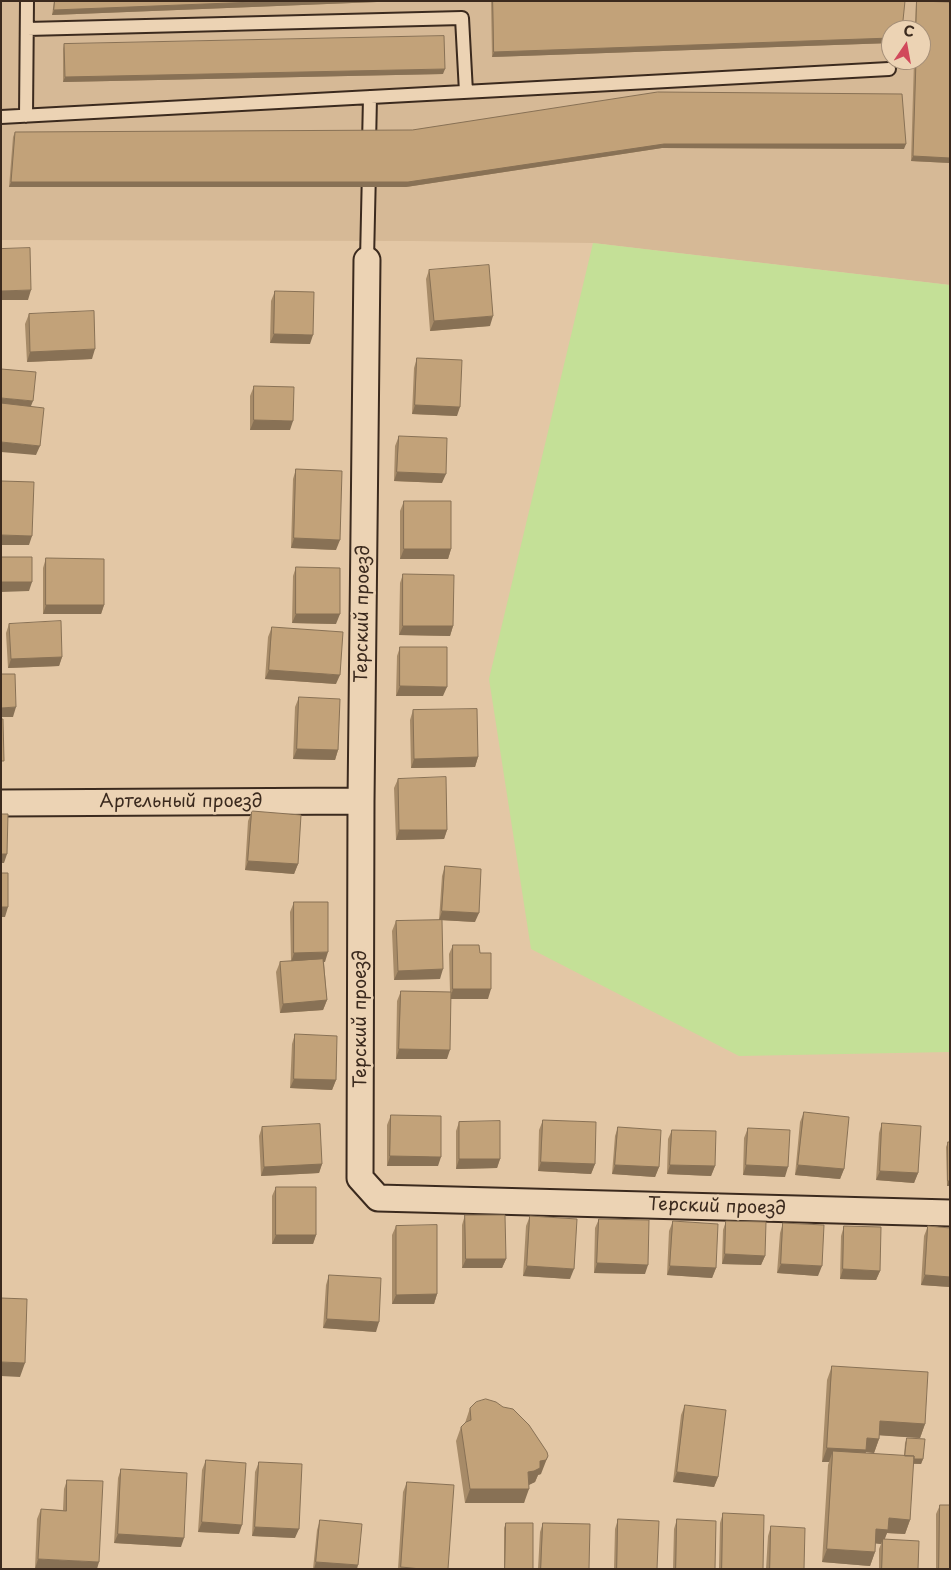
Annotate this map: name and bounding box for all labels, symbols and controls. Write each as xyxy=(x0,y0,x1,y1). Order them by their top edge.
text: С xyxy=(902,19,916,42)
north arrow xyxy=(881,20,931,70)
street label: Терский проезд xyxy=(351,545,375,683)
street label: Артельный проезд xyxy=(100,791,262,813)
street label: Терский проезд xyxy=(350,950,372,1088)
street label: Терский проезд xyxy=(648,1194,786,1220)

